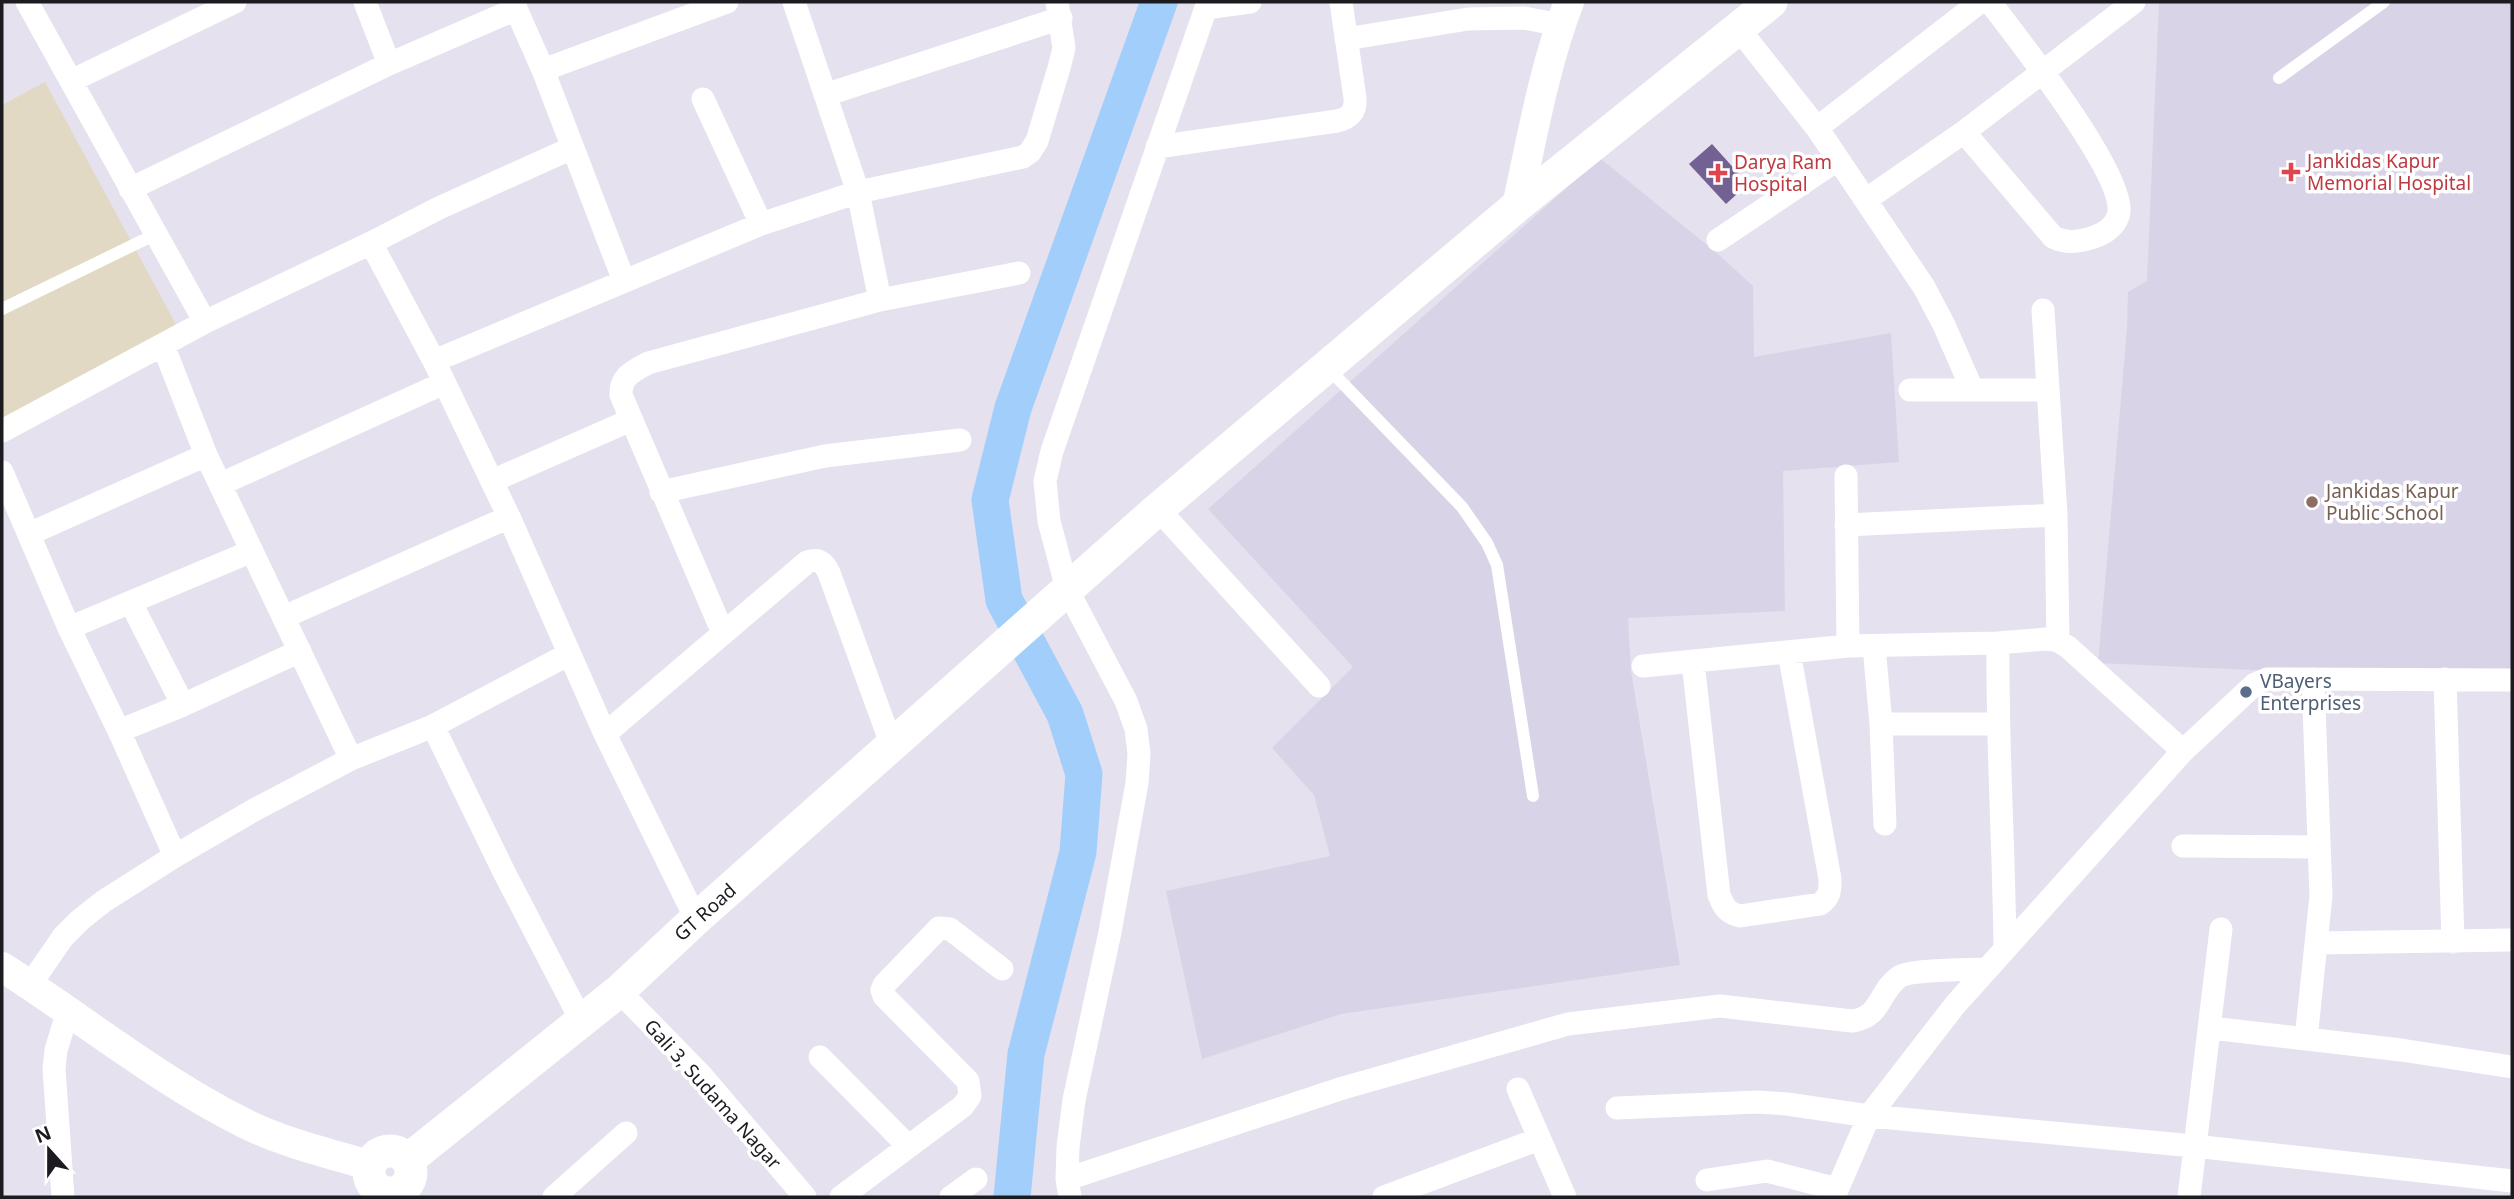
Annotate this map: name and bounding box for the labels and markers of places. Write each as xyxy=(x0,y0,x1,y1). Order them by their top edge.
place label: Jankidas Kapur Memorial Hospital xyxy=(2305,148,2471,196)
place label: Darya Ram Hospital xyxy=(1734,149,1832,197)
marker: Jankidas Kapur Memorial Hospital xyxy=(2281,162,2301,182)
marker: Darya Ram Hospital xyxy=(1708,163,1728,183)
place label: Jankidas Kapur Public School xyxy=(2324,478,2459,526)
marker: Jankidas Kapur Public School xyxy=(2304,494,2320,510)
place label: VBayers Enterprises xyxy=(2260,668,2361,716)
marker: VBayers Enterprises xyxy=(2238,684,2254,700)

